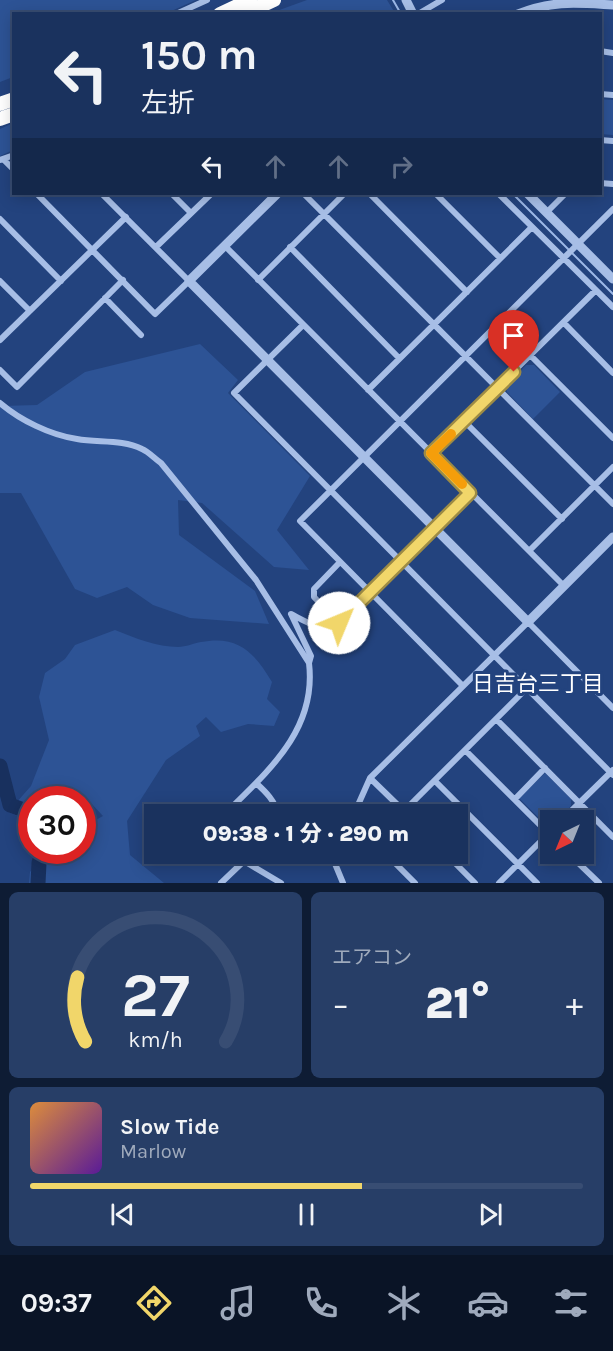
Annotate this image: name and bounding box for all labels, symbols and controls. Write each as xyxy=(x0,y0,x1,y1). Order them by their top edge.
text: 150 m xyxy=(141,30,257,80)
icon: left xyxy=(42,36,120,114)
text: 左折 xyxy=(141,87,195,119)
icon: left xyxy=(196,150,229,183)
icon: ahead xyxy=(259,150,292,183)
icon: ahead xyxy=(322,150,355,183)
icon: right xyxy=(385,150,418,183)
pin xyxy=(488,310,539,372)
icon: arrive xyxy=(497,319,530,352)
position arrow xyxy=(307,591,371,655)
district label: 日吉台三丁目 xyxy=(472,671,604,697)
speed limit sign: 30 xyxy=(18,786,96,864)
north arrow xyxy=(540,810,594,864)
map controls xyxy=(540,810,594,864)
text: 09:38 · 1 分 · 290 m xyxy=(203,821,409,847)
text: エアコン xyxy=(332,946,412,969)
text: 27 xyxy=(121,959,190,1032)
text: 21° xyxy=(425,977,490,1029)
text: − xyxy=(332,985,349,1023)
text: + xyxy=(566,985,583,1023)
text: km/h xyxy=(128,1027,183,1052)
text: Slow Tide xyxy=(120,1114,220,1140)
text: Marlow xyxy=(120,1140,186,1163)
icon: previous xyxy=(106,1198,139,1231)
icon: pause xyxy=(290,1198,323,1231)
icon: next xyxy=(474,1198,507,1231)
icon: directions xyxy=(133,1282,175,1324)
icon: music xyxy=(217,1282,259,1324)
icon: phone xyxy=(300,1282,342,1324)
icon: climate xyxy=(383,1282,425,1324)
icon: car xyxy=(467,1282,509,1324)
icon: filters xyxy=(550,1282,592,1324)
text: 09:37 xyxy=(21,1287,92,1319)

